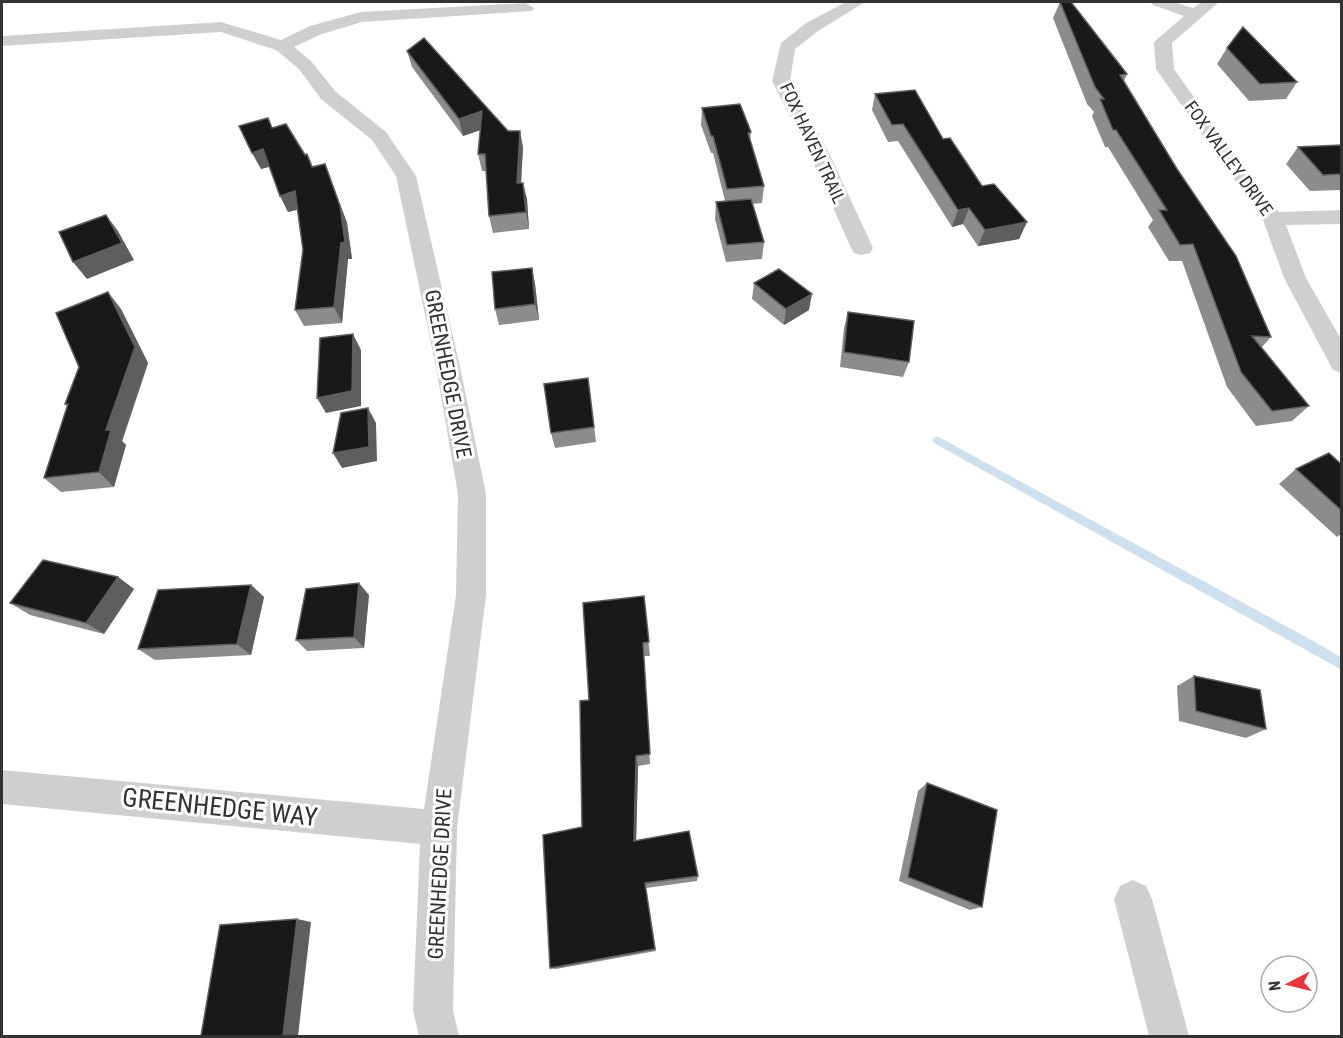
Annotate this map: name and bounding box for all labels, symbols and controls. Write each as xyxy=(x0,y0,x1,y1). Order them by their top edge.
street label: FOX HAVEN TRAIL xyxy=(776,79,850,207)
street label: FOX VALLEY DRIVE xyxy=(1180,97,1278,219)
street label: GREENHEDGE DRIVE xyxy=(420,288,476,460)
street label: GREENHEDGE WAY xyxy=(121,782,319,832)
street label: GREENHEDGE DRIVE xyxy=(424,788,456,960)
north arrow xyxy=(1259,954,1319,1014)
text: N xyxy=(1265,980,1285,992)

